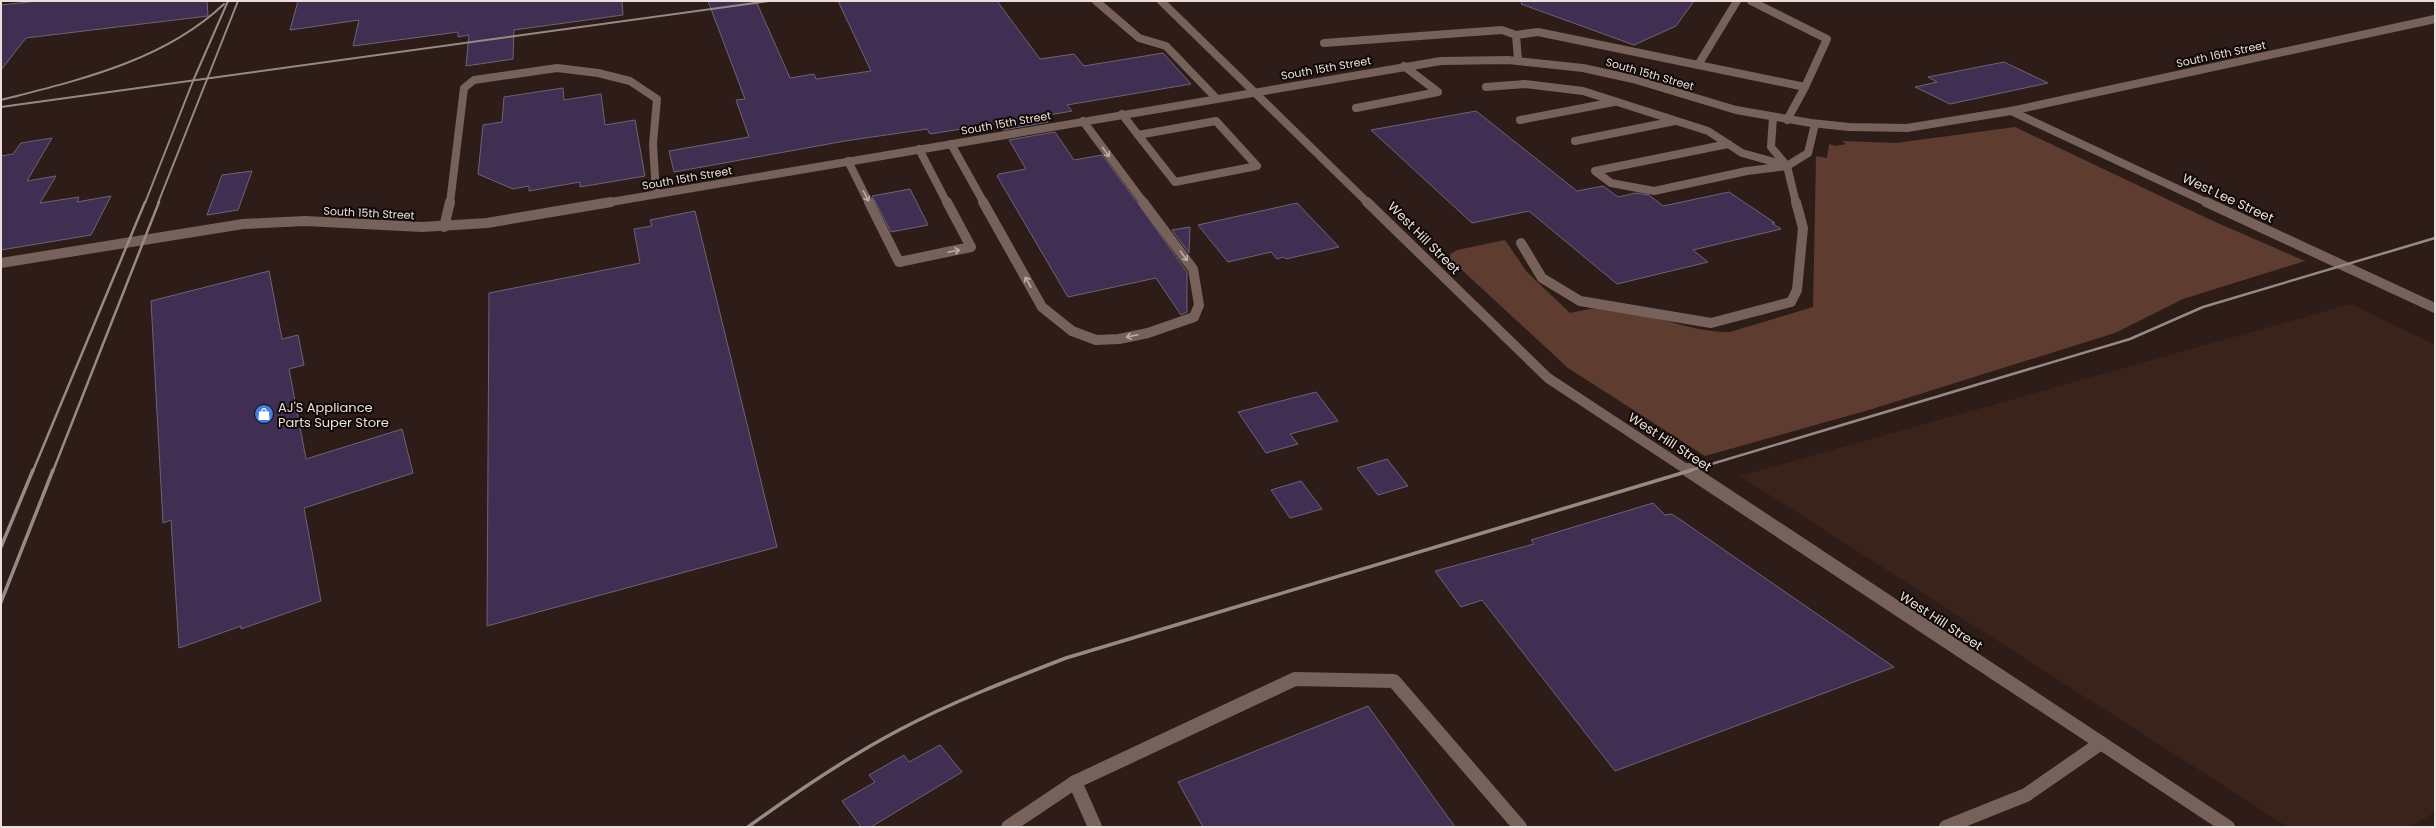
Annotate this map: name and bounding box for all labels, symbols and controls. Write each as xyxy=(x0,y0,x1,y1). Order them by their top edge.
street label: South 16th Street xyxy=(2175,37,2267,71)
street label: South 15th Street xyxy=(1280,52,1372,84)
street label: South 15th Street xyxy=(1604,54,1696,94)
street label: South 15th Street xyxy=(960,107,1052,139)
one-way arrow xyxy=(1102,147,1110,158)
street label: South 15th Street xyxy=(641,162,733,194)
street label: West Lee Street xyxy=(2179,168,2277,228)
one-way arrow xyxy=(862,190,870,202)
street label: West Hill Street xyxy=(1383,197,1465,279)
street label: South 15th Street xyxy=(323,203,415,223)
one-way arrow xyxy=(947,246,960,254)
one-way arrow xyxy=(1180,251,1188,262)
one-way arrow xyxy=(1023,276,1031,288)
one-way arrow xyxy=(1126,332,1139,340)
place label: AJ'S Appliance Parts Super Store xyxy=(278,398,389,432)
shop icon: AJ'S Appliance Parts Super Store xyxy=(253,403,275,425)
street label: West Hill Street xyxy=(1625,408,1716,476)
street label: West Hill Street xyxy=(1896,587,1987,655)

